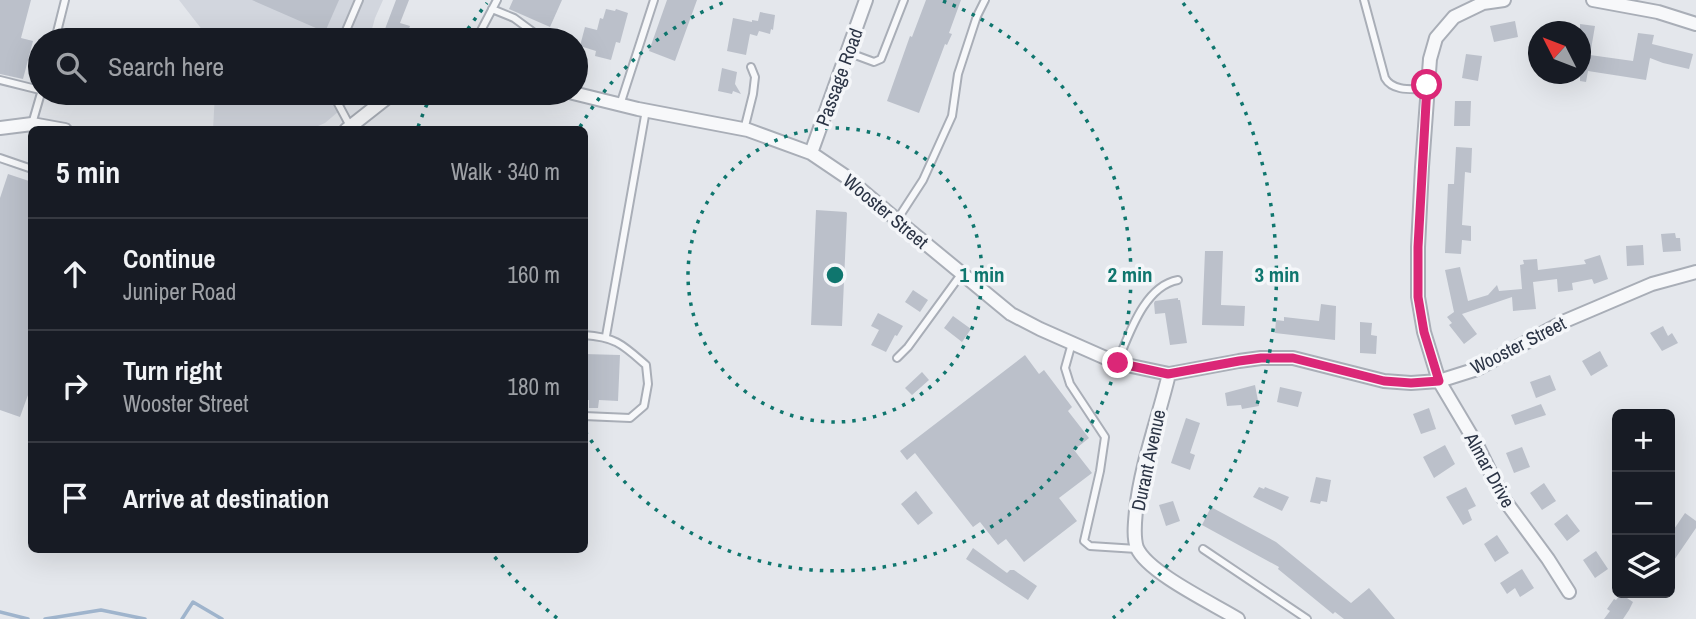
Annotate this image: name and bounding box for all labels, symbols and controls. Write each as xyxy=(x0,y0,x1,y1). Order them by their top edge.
north arrow xyxy=(1528,21,1591,84)
street label: Passage Road xyxy=(809,25,869,129)
search box xyxy=(28,28,588,105)
icon: search xyxy=(52,48,90,86)
text: Search here xyxy=(108,49,224,84)
route start xyxy=(1411,69,1442,100)
text: 5 min xyxy=(56,152,120,192)
text: Walk · 340 m xyxy=(451,156,560,187)
street label: Wooster Street xyxy=(838,168,935,255)
text: Continue xyxy=(123,241,215,276)
icon: ahead xyxy=(56,255,94,293)
text: 160 m xyxy=(508,259,560,290)
text: 1 min xyxy=(960,260,1004,289)
text: 2 min xyxy=(1108,260,1152,289)
text: 3 min xyxy=(1255,260,1299,289)
centre of rings xyxy=(823,263,847,287)
text: Juniper Road xyxy=(123,276,236,307)
street label: Wooster Street xyxy=(1466,310,1571,380)
route end xyxy=(1102,347,1133,378)
text: Turn right xyxy=(123,353,222,388)
icon: right xyxy=(56,367,94,405)
text: 180 m xyxy=(508,371,560,402)
text: Wooster Street xyxy=(123,388,248,419)
street label: Durant Avenue xyxy=(1125,407,1171,513)
map controls xyxy=(1612,409,1675,598)
button: + xyxy=(1612,409,1675,472)
street label: Almar Drive xyxy=(1458,427,1521,512)
button: − xyxy=(1612,472,1675,535)
icon: arrive xyxy=(56,479,94,517)
text: Arrive at destination xyxy=(123,481,329,516)
button: layers xyxy=(1612,535,1675,598)

